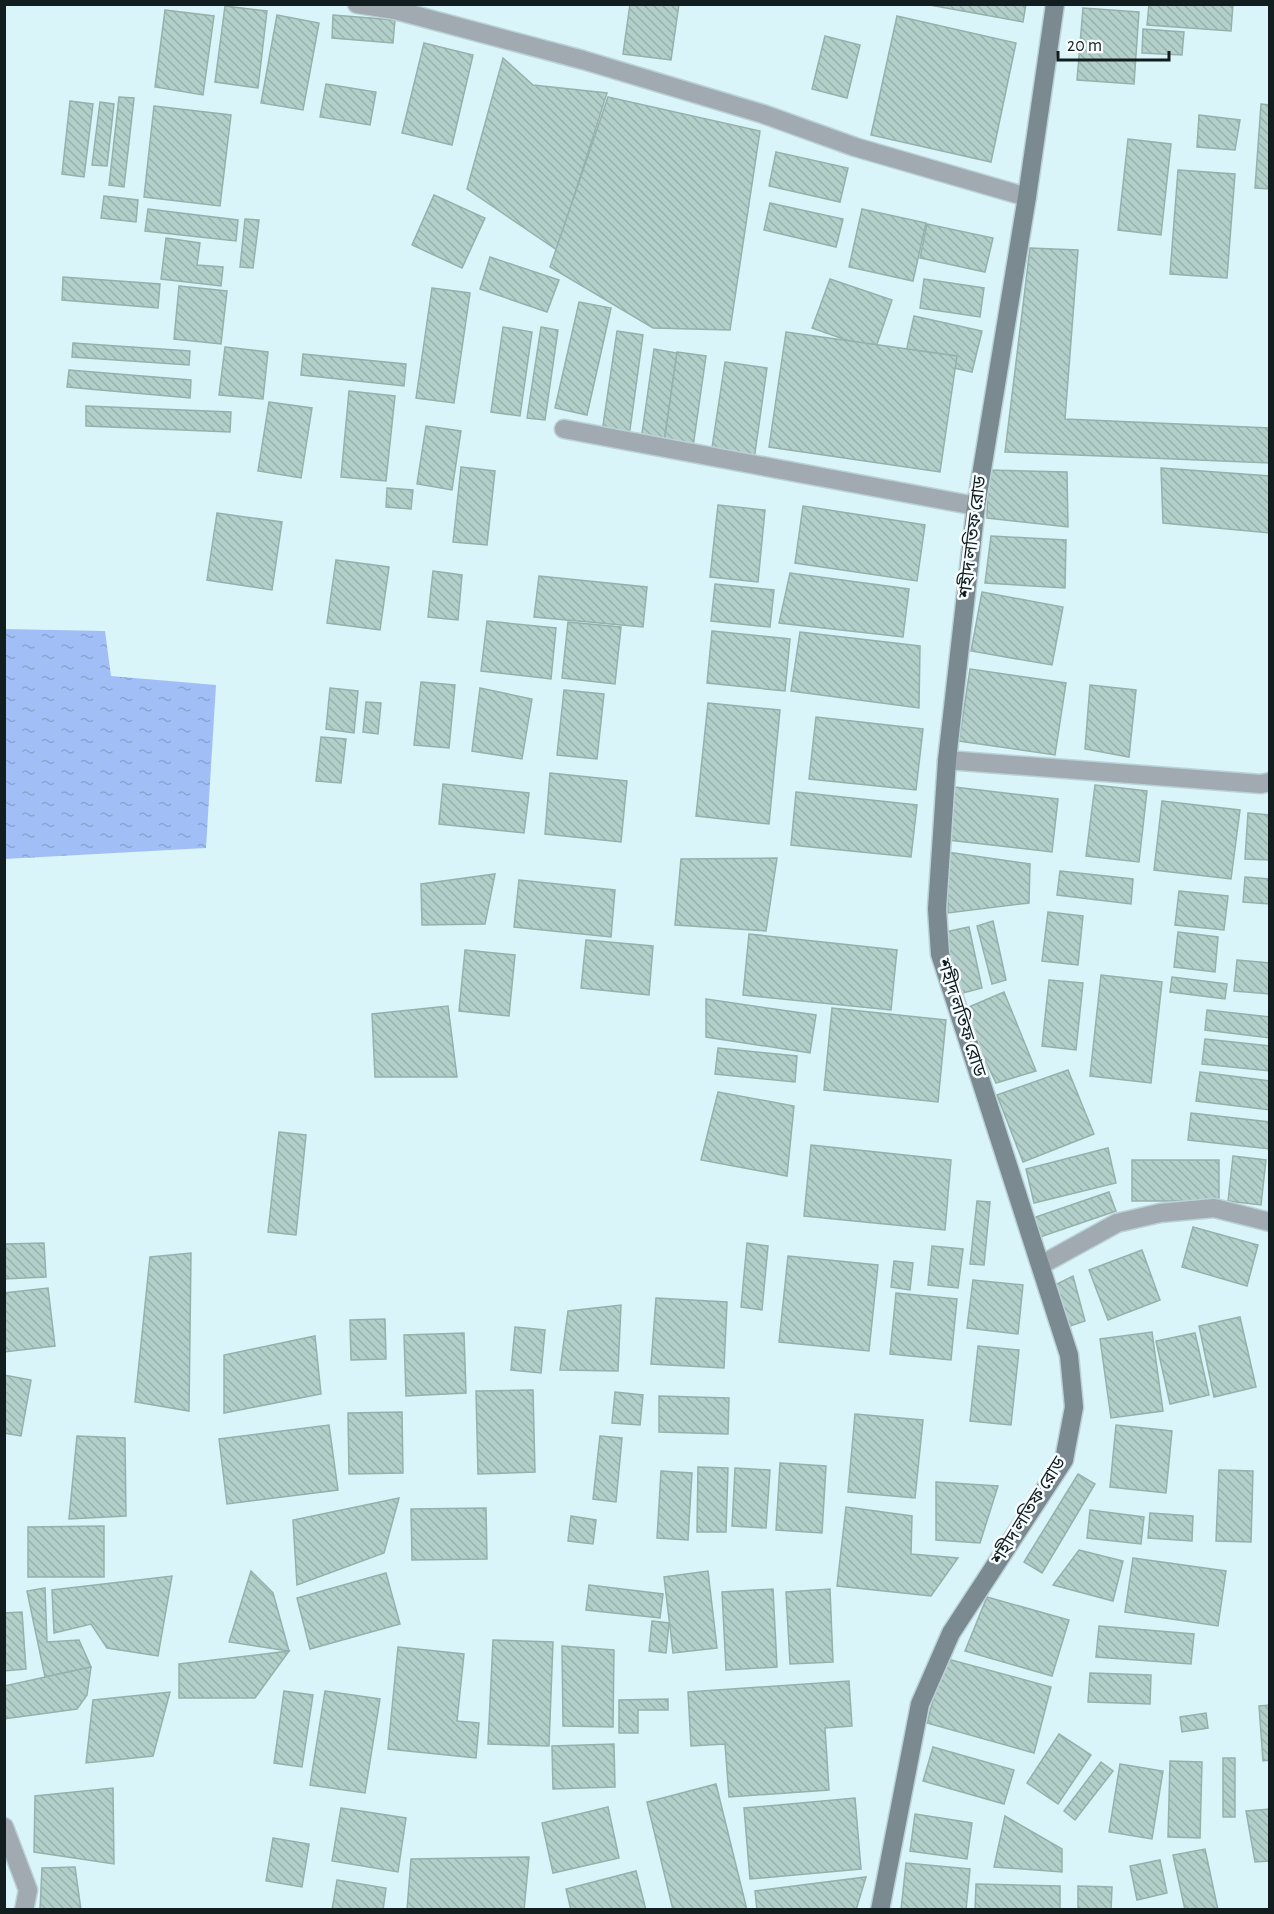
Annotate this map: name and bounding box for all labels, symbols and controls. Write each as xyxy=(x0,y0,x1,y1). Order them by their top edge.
scale bar xyxy=(1058,24,1169,62)
text: 20 m xyxy=(1067,37,1102,55)
street label: শহীদ লতিফ রোড xyxy=(954,474,989,600)
street label: শহীদ লতিফ রোড xyxy=(933,955,991,1079)
street label: শহীদ লতিফ রোড xyxy=(987,1453,1069,1569)

